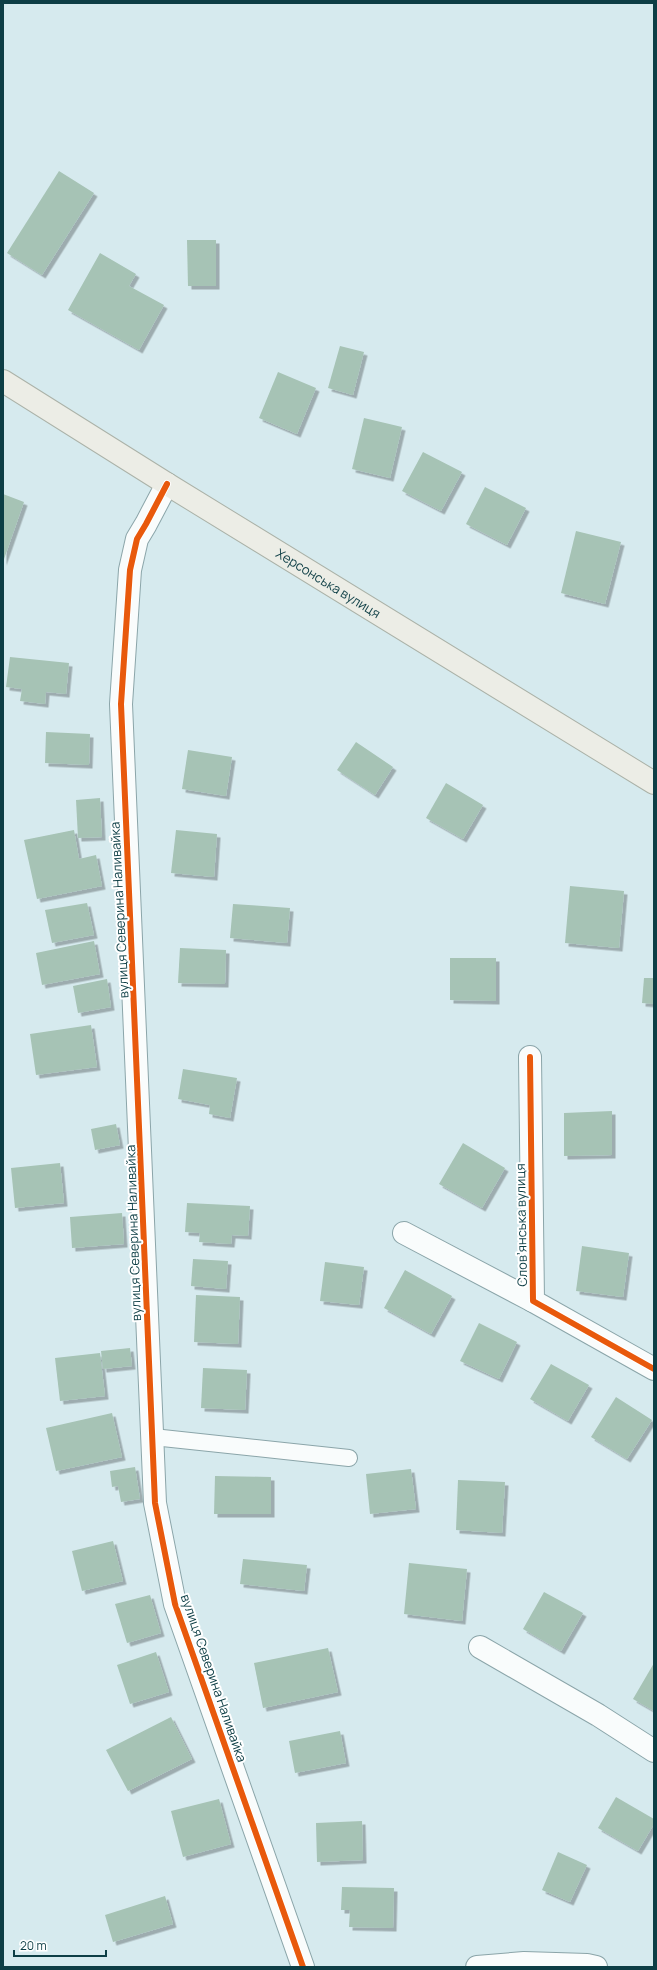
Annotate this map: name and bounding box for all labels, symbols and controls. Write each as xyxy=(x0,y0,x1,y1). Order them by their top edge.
street label: Херсонська вулиця xyxy=(273,544,384,622)
street label: вулиця Северина Наливайка xyxy=(105,821,133,999)
street label: вулиця Северина Наливайка xyxy=(121,1144,145,1322)
street label: Словʼянська вулиця xyxy=(511,1163,531,1287)
street label: вулиця Северина Наливайка xyxy=(177,1592,251,1764)
scale bar xyxy=(14,1932,106,1958)
text: 20 m xyxy=(20,1937,47,1954)

